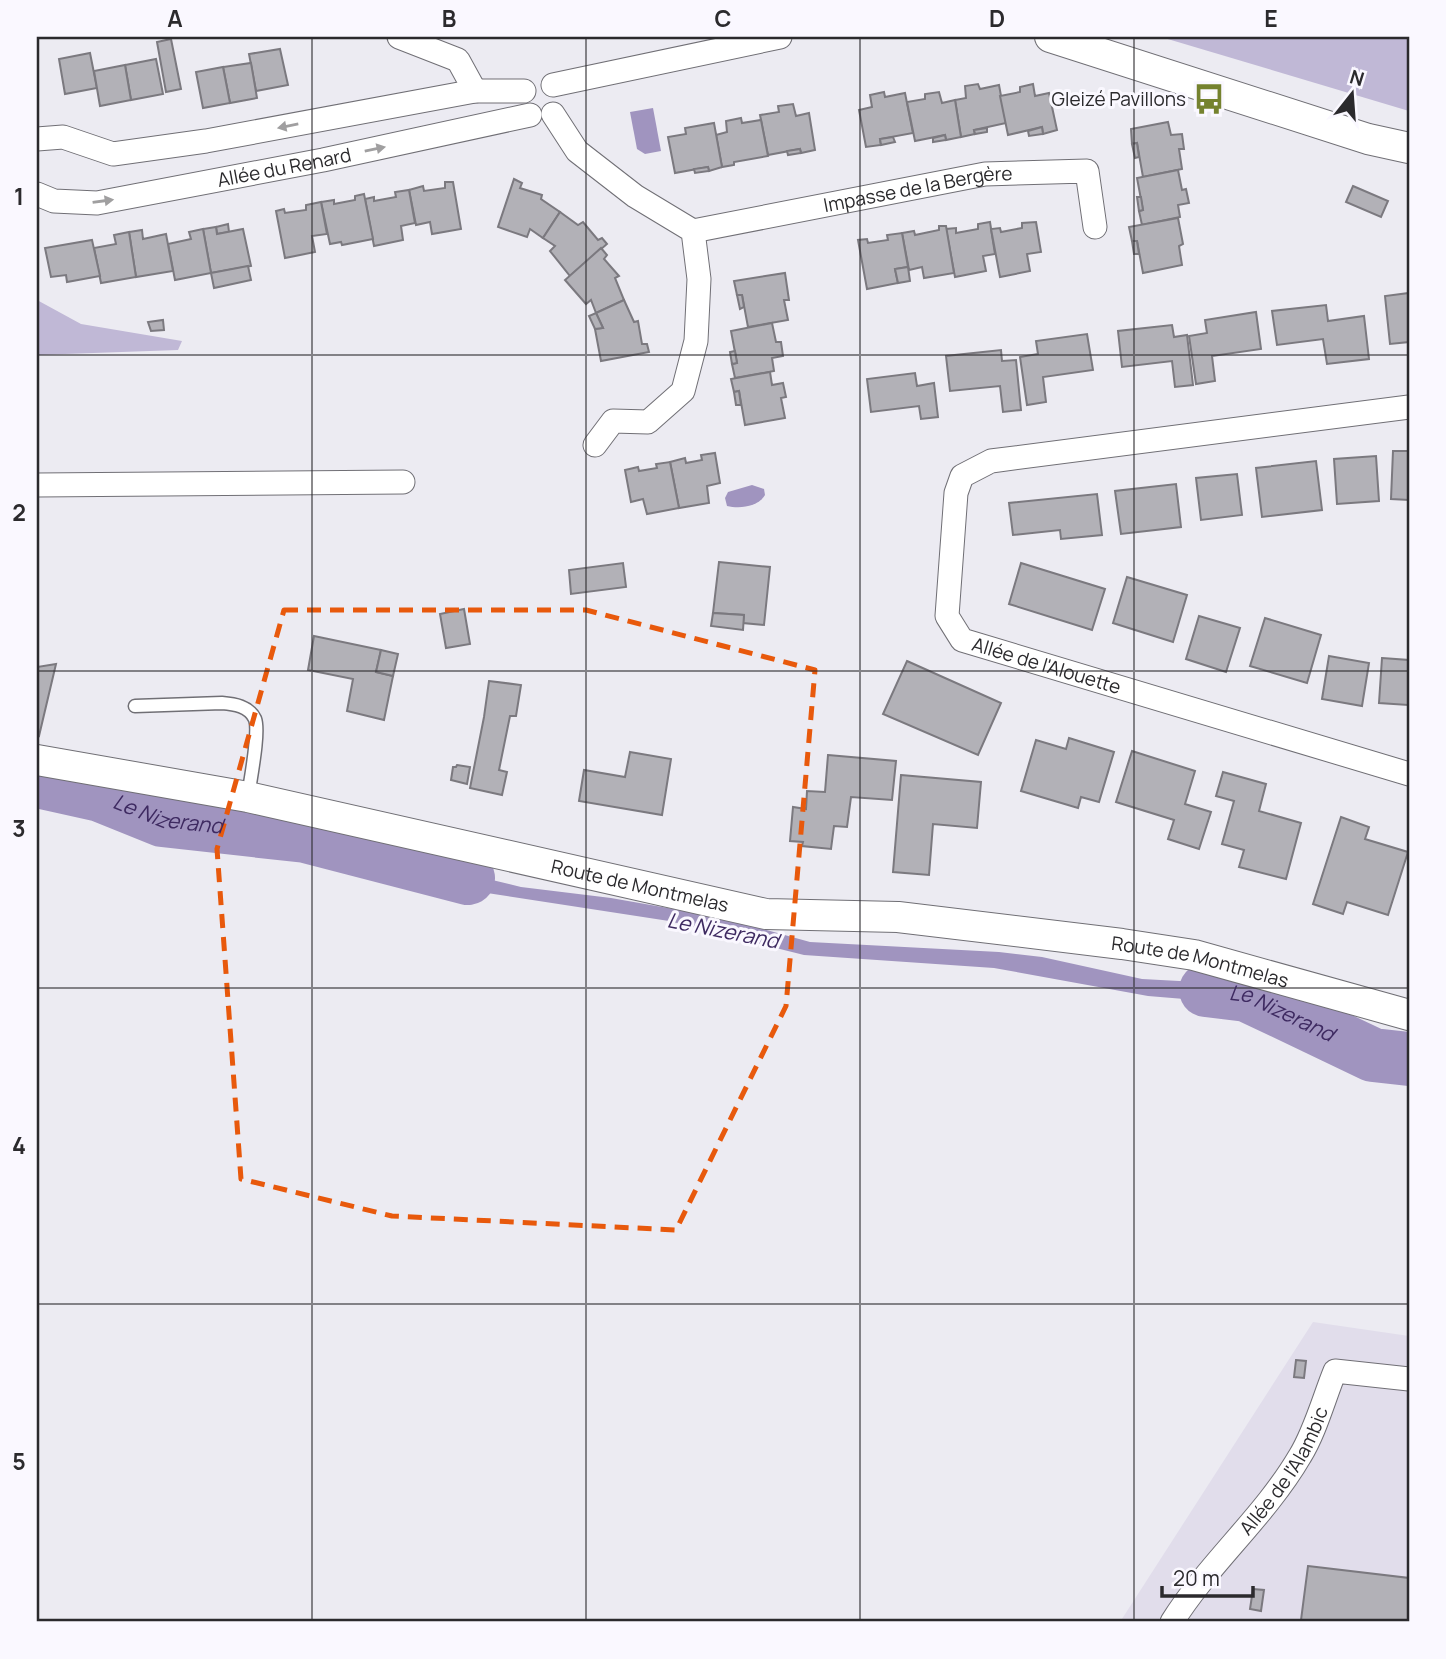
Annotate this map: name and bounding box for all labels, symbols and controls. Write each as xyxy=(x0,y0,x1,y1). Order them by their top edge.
text: A xyxy=(167,2,183,34)
text: B xyxy=(442,2,456,34)
text: C xyxy=(715,2,732,34)
text: D xyxy=(989,2,1005,34)
text: E xyxy=(1264,2,1278,34)
north arrow xyxy=(1316,60,1386,130)
text: N xyxy=(1347,63,1367,92)
bus stop icon: Gleizé Pavillons xyxy=(1192,82,1226,116)
place label: Gleizé Pavillons xyxy=(1052,86,1186,112)
one-way arrow xyxy=(277,121,299,132)
street label: Allée du Renard xyxy=(215,141,354,193)
one-way arrow xyxy=(364,143,386,154)
street label: Impasse de la Bergère xyxy=(821,160,1013,218)
text: 1 xyxy=(14,180,24,212)
one-way arrow xyxy=(92,196,114,207)
text: 2 xyxy=(12,496,26,528)
street label: Allée de l'Alouette xyxy=(969,631,1124,700)
water label: Le Nizerand xyxy=(109,787,227,840)
text: 3 xyxy=(12,812,26,844)
street label: Route de Montmelas xyxy=(549,853,731,918)
water label: Le Nizerand xyxy=(665,906,784,955)
street label: Route de Montmelas xyxy=(1110,930,1292,994)
water label: Le Nizerand xyxy=(1228,978,1342,1049)
text: 4 xyxy=(12,1129,26,1161)
street label: Allée de l'Alambic xyxy=(1233,1403,1334,1540)
text: 5 xyxy=(12,1445,26,1477)
scale bar xyxy=(1162,1554,1254,1598)
text: 20 m xyxy=(1173,1564,1220,1592)

